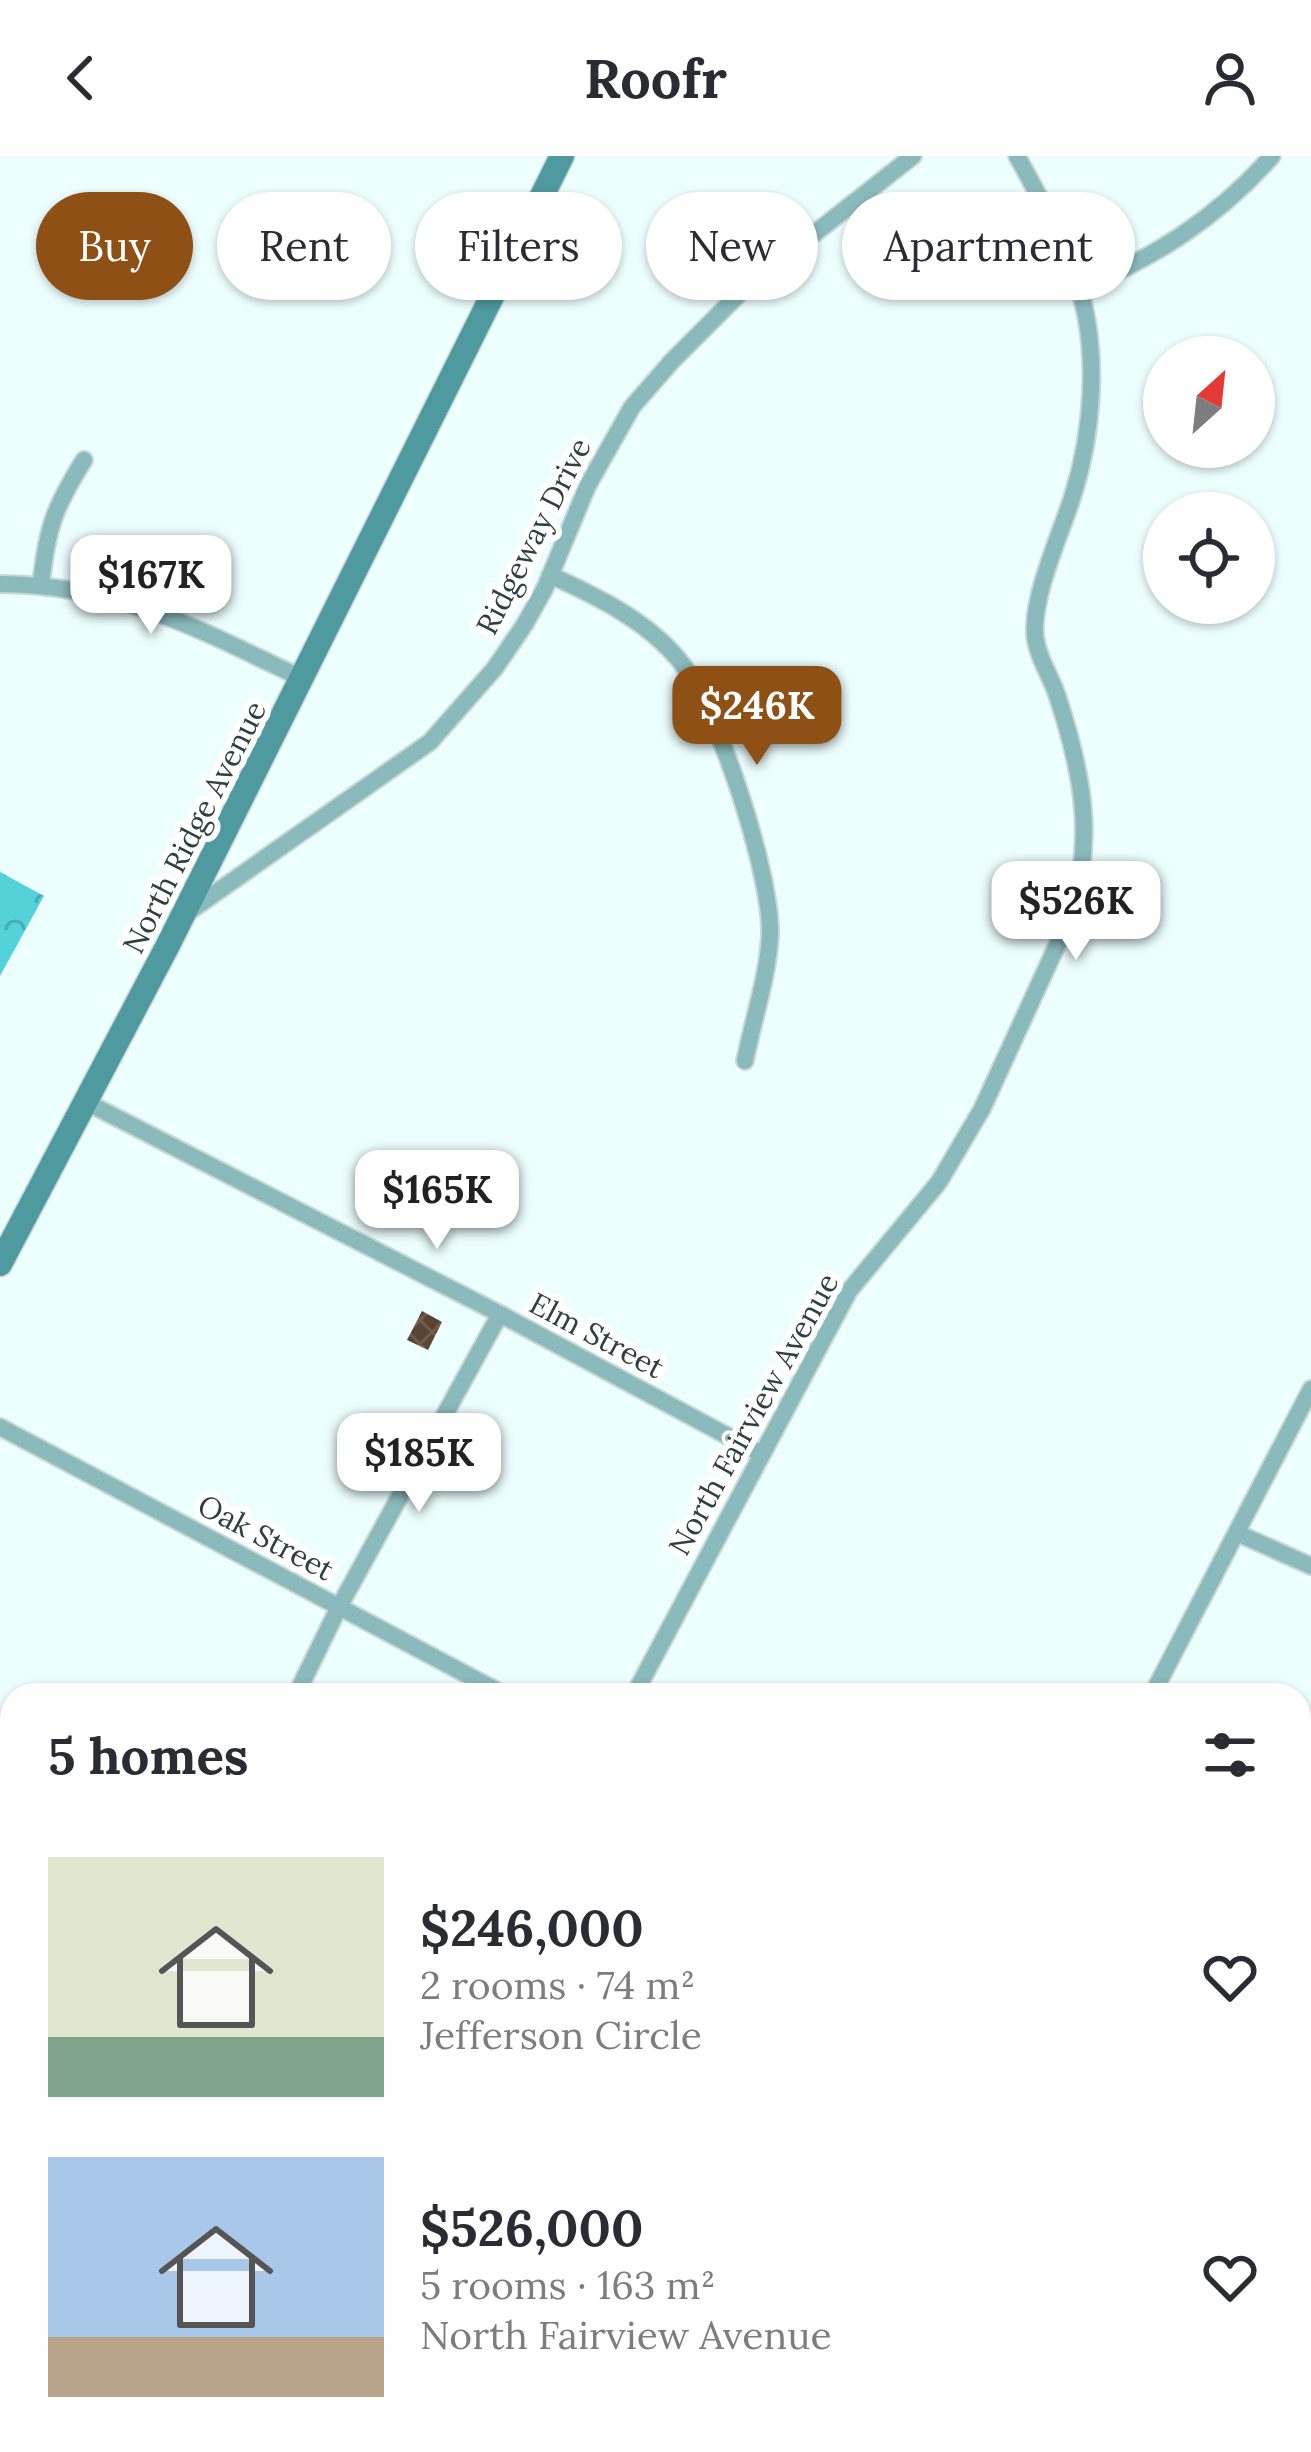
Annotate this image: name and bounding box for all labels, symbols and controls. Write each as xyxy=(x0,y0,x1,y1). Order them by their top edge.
text: Roofr xyxy=(584,44,727,113)
icon: back xyxy=(48,45,114,111)
icon: person xyxy=(1197,45,1263,111)
chip: Buy xyxy=(36,192,193,300)
chip: Rent xyxy=(217,192,391,300)
chip: Filters xyxy=(415,192,622,300)
chip: New xyxy=(646,192,818,300)
chip: Apartment xyxy=(842,192,1135,300)
north arrow xyxy=(1143,336,1275,468)
map controls xyxy=(1143,336,1275,624)
street label: Ridgeway Drive xyxy=(467,431,600,641)
button: locate xyxy=(1143,492,1275,624)
pin: $167K xyxy=(67,535,235,637)
text: $167K xyxy=(97,549,205,599)
pin: $246K xyxy=(673,666,841,768)
text: $246K xyxy=(699,680,815,730)
street label: North Ridge Avenue xyxy=(114,694,275,960)
pin: $526K xyxy=(992,861,1160,963)
text: $526K xyxy=(1019,875,1133,925)
pin: $165K xyxy=(353,1150,521,1252)
text: $165K xyxy=(382,1164,492,1214)
street label: North Fairview Avenue xyxy=(660,1266,846,1562)
street label: Elm Street xyxy=(523,1284,671,1386)
pin: $185K xyxy=(335,1413,503,1515)
text: $185K xyxy=(364,1427,474,1477)
street label: Oak Street xyxy=(192,1485,341,1589)
icon: filters xyxy=(1197,1722,1263,1788)
text: 5 homes xyxy=(48,1723,249,1788)
text: $246,000 xyxy=(420,1895,644,1960)
icon: home xyxy=(144,1905,288,2049)
icon: heart xyxy=(1197,1944,1263,2010)
text: 2 rooms · 74 m² xyxy=(420,1960,695,2010)
text: Jefferson Circle xyxy=(420,2010,702,2060)
text: $526,000 xyxy=(420,2195,643,2260)
icon: home xyxy=(144,2205,288,2349)
icon: heart xyxy=(1197,2244,1263,2310)
text: 5 rooms · 163 m² xyxy=(420,2260,716,2310)
text: North Fairview Avenue xyxy=(420,2310,832,2360)

